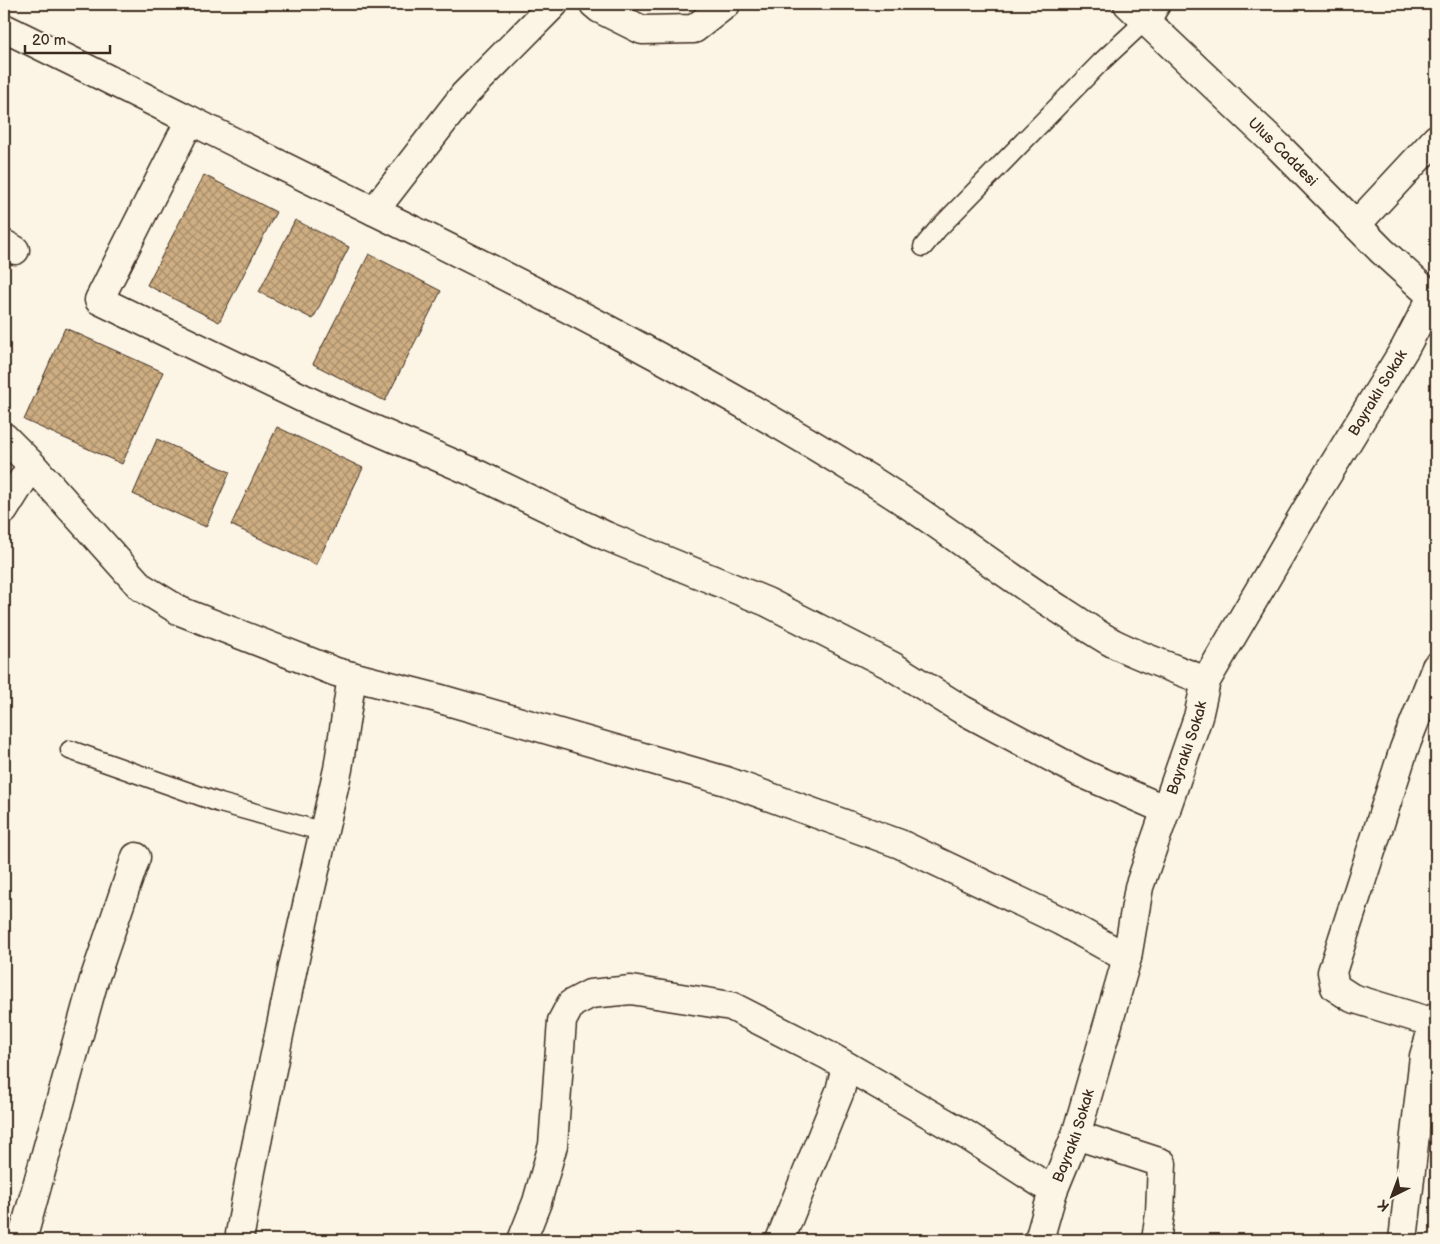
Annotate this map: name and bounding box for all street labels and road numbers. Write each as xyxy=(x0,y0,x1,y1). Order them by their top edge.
street label: Ulus Caddesi xyxy=(1244,113,1322,190)
street label: Bayraklı Sokak xyxy=(1344,346,1412,439)
street label: Bayraklı Sokak xyxy=(1162,698,1211,797)
street label: Bayraklı Sokak xyxy=(1048,1086,1098,1185)

